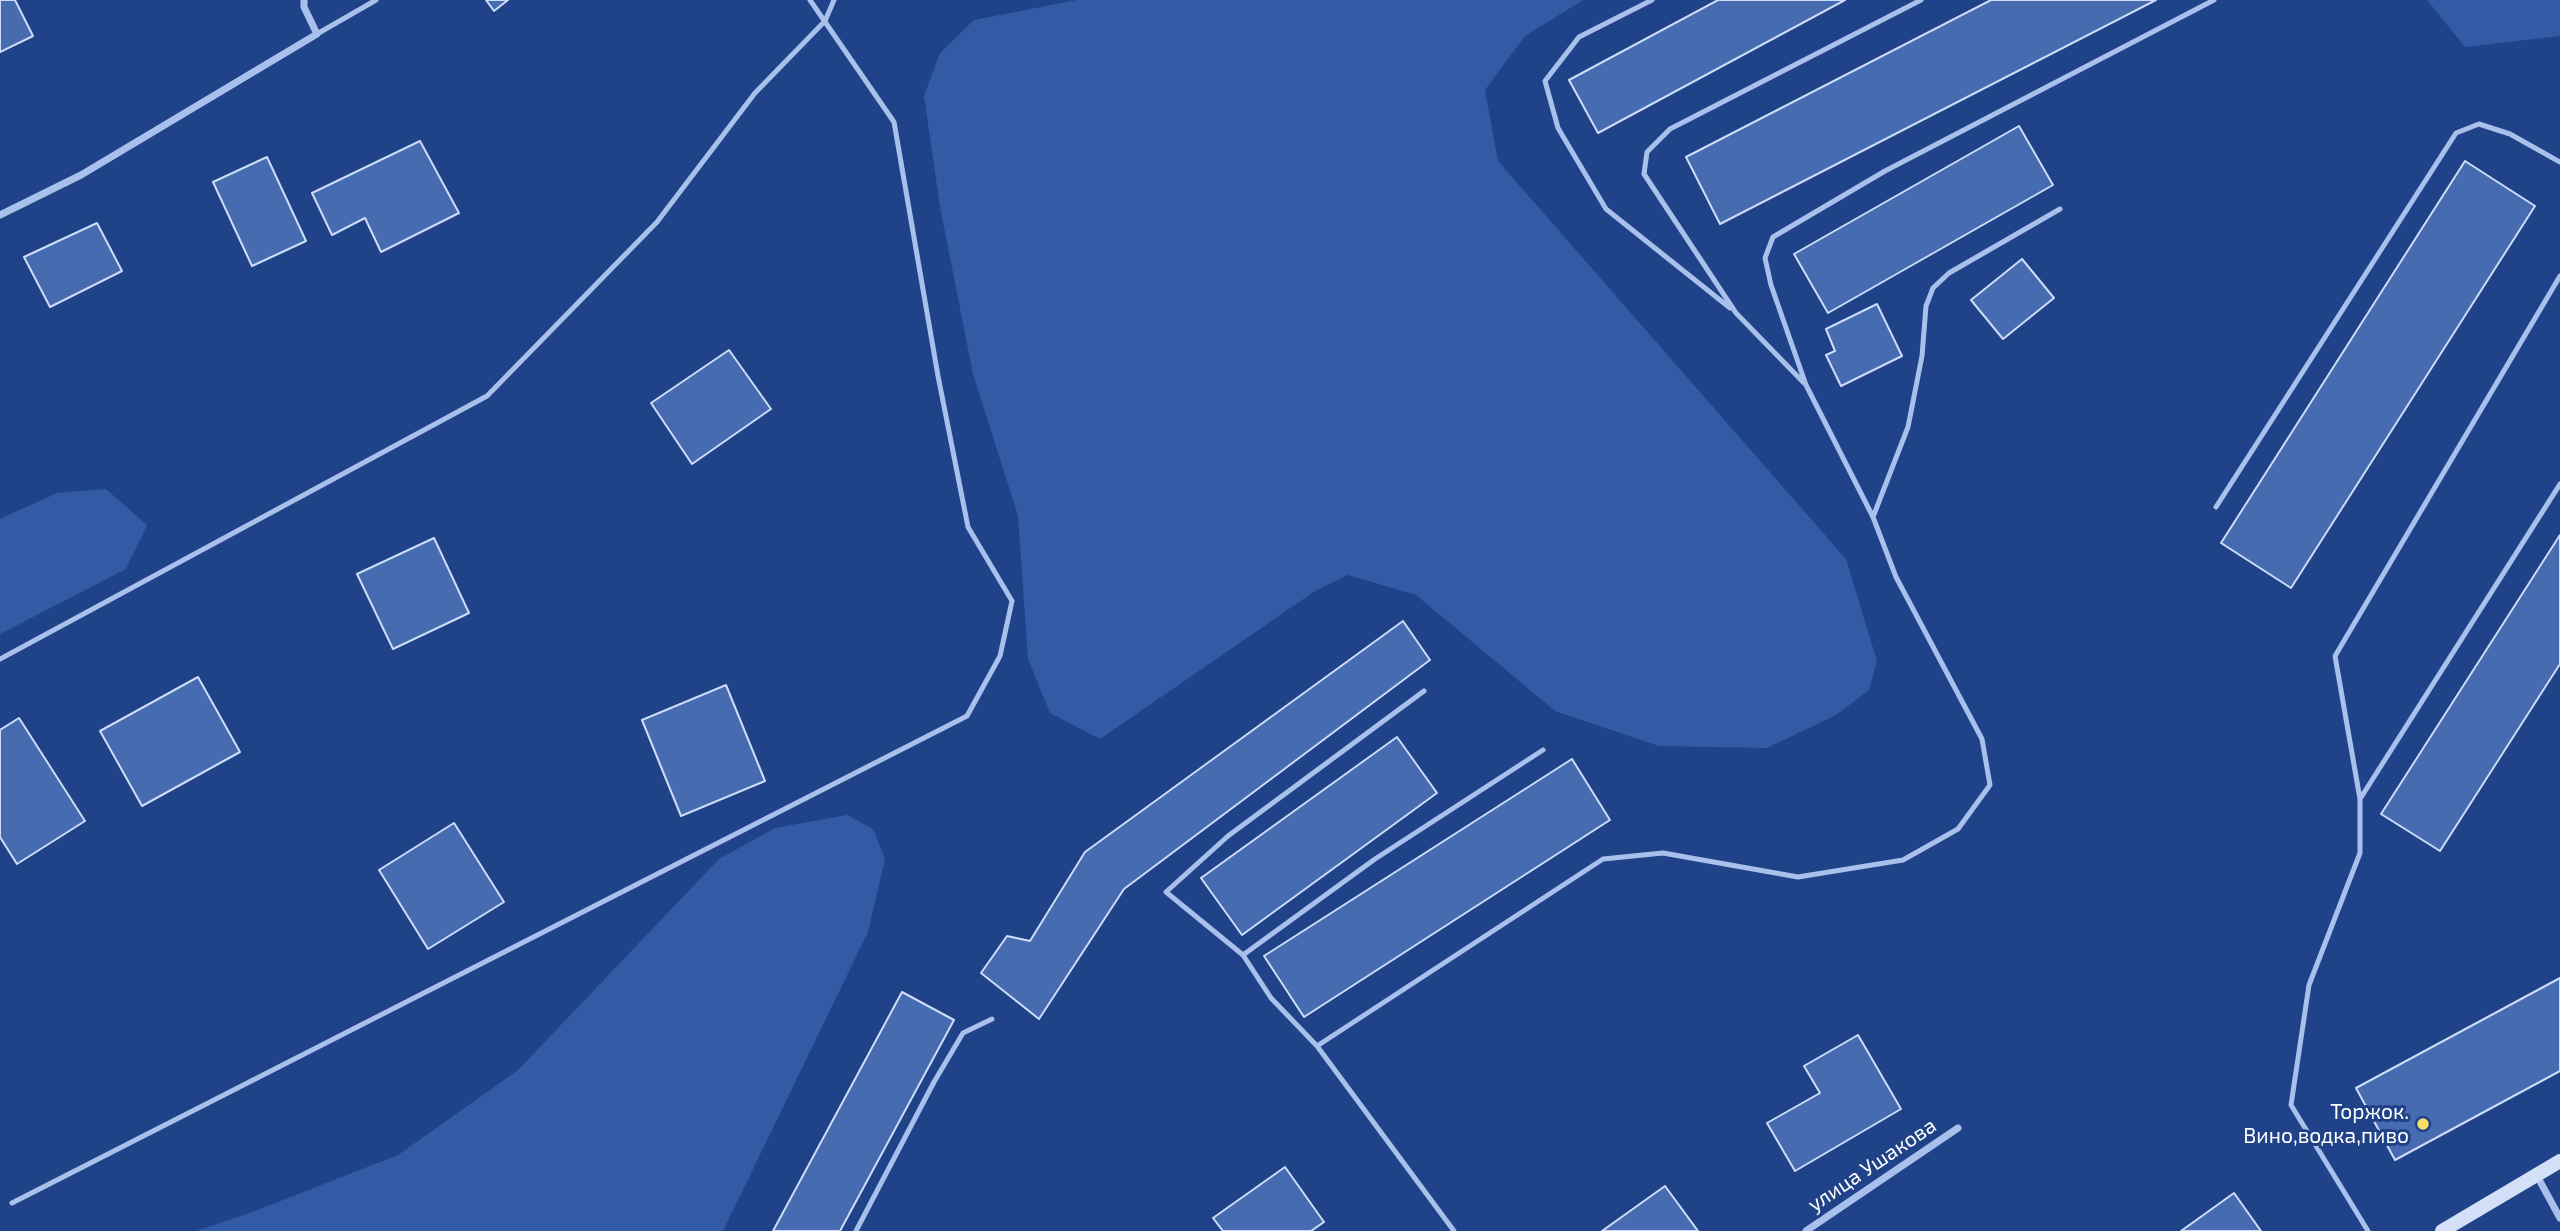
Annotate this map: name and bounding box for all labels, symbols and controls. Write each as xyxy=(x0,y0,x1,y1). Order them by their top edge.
place label: Торжок. Вино,водка,пиво xyxy=(2243,1099,2409,1149)
street label: улица Ушакова xyxy=(1803,1113,1941,1217)
marker: Торжок. Вино,водка,пиво xyxy=(2415,1116,2431,1132)

